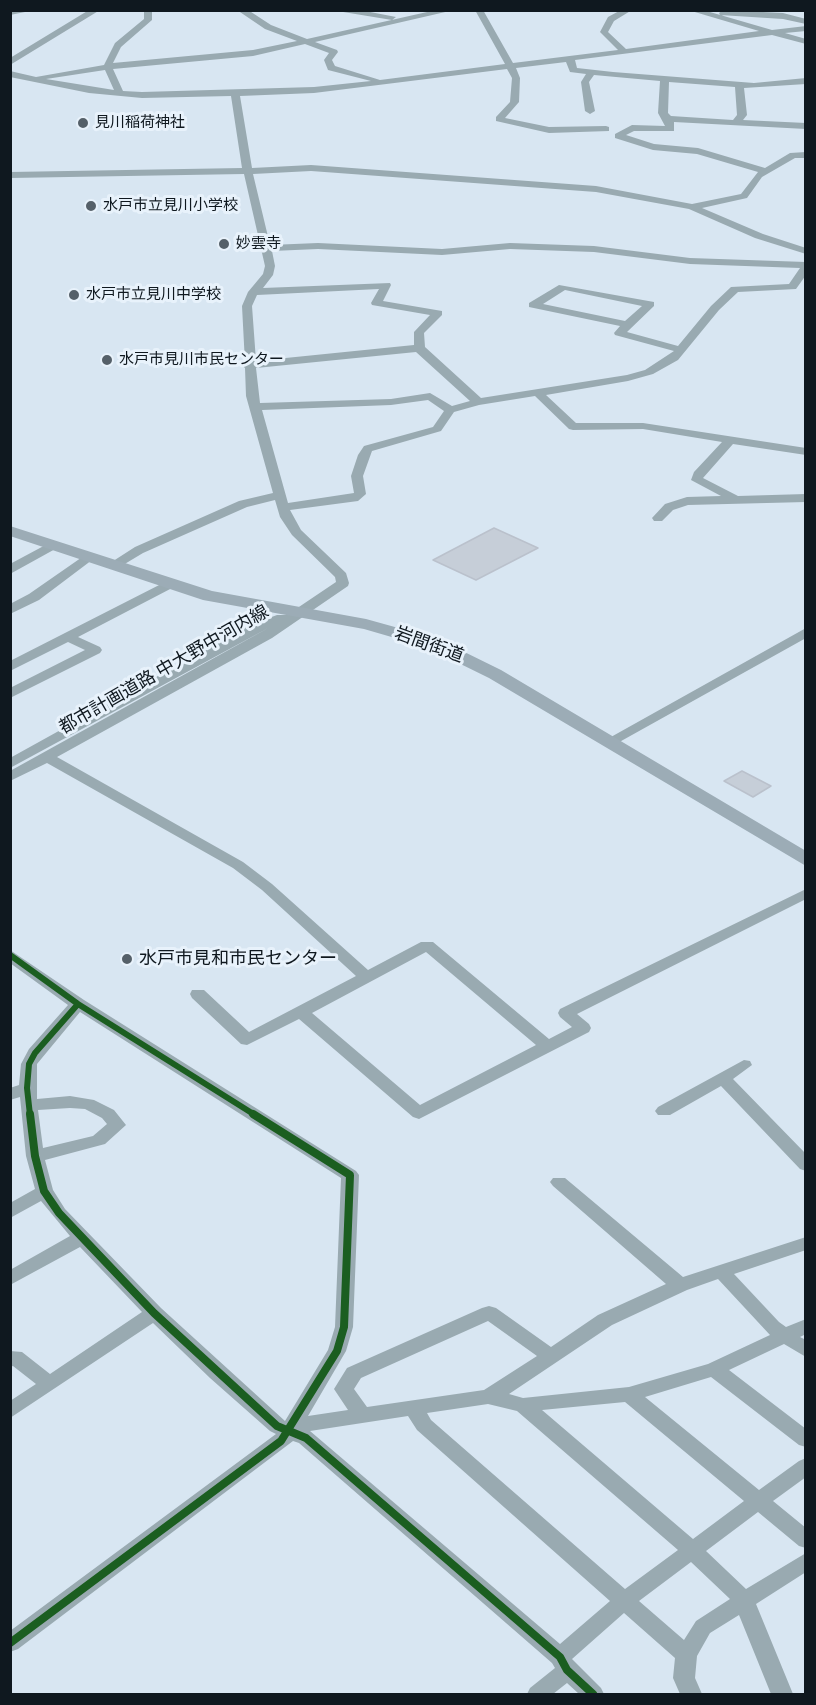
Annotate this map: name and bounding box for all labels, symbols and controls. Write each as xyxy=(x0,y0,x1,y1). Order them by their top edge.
place label: 見川稲荷神社 xyxy=(95,114,185,132)
marker: 見川稲荷神社 xyxy=(76,116,90,130)
place label: 水戸市立見川小学校 xyxy=(103,197,238,215)
marker: 水戸市立見川小学校 xyxy=(84,199,98,213)
place label: 妙雲寺 xyxy=(236,235,281,253)
marker: 妙雲寺 xyxy=(217,237,231,251)
place label: 水戸市立見川中学校 xyxy=(86,286,221,304)
marker: 水戸市立見川中学校 xyxy=(67,288,81,302)
place label: 水戸市見川市民センター xyxy=(119,351,284,369)
marker: 水戸市見川市民センター xyxy=(100,353,114,367)
street label: 都市計画道路 中大野中河内線 xyxy=(55,601,273,739)
street label: 岩間街道 xyxy=(391,623,467,667)
place label: 水戸市見和市民センター xyxy=(139,948,337,970)
marker: 水戸市見和市民センター xyxy=(120,952,134,966)

